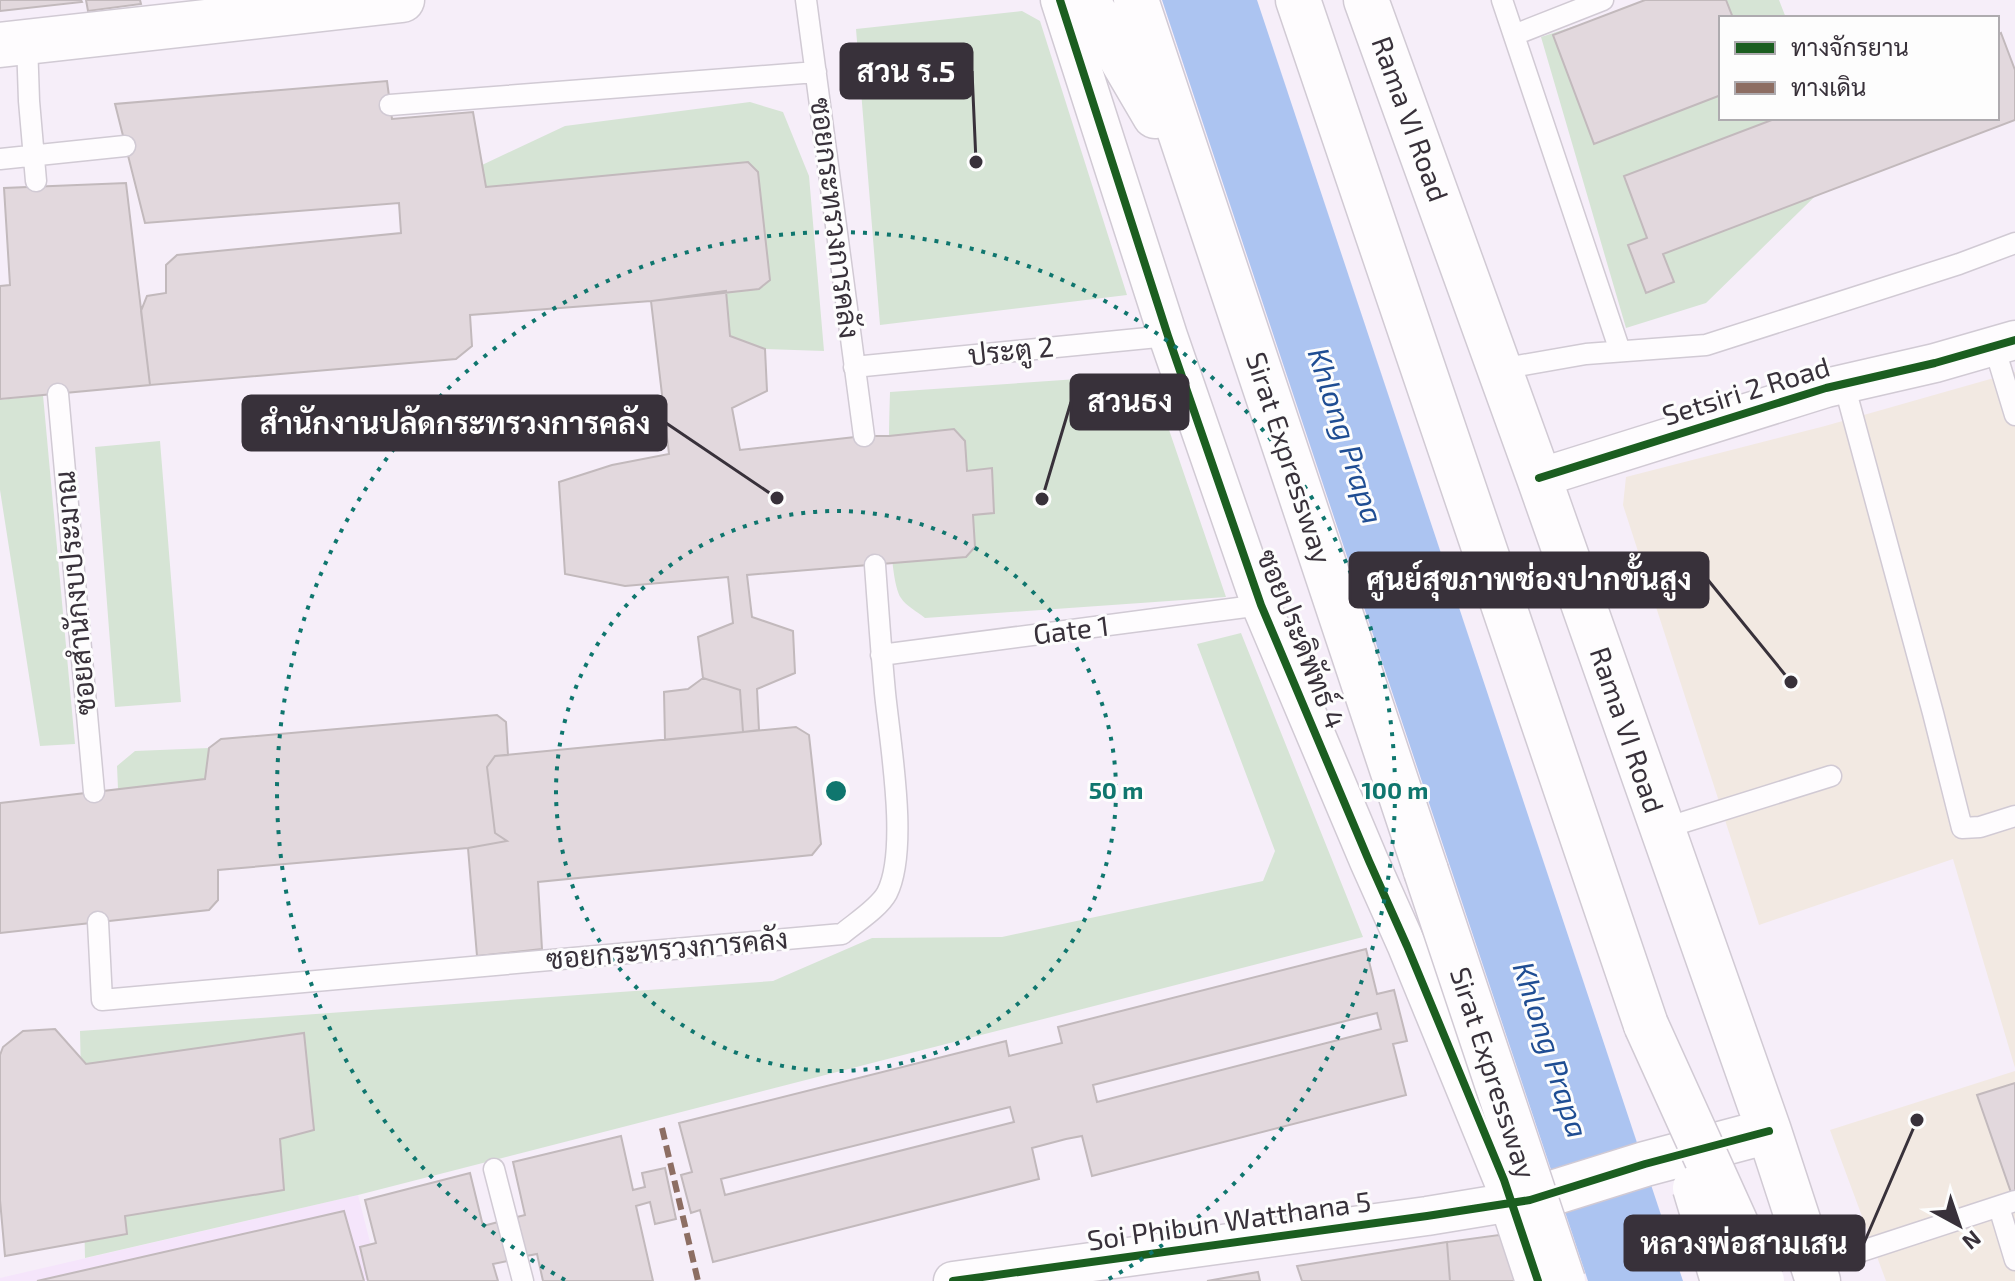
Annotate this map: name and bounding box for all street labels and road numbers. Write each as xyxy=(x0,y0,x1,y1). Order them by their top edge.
street label: Rama VI Road xyxy=(1365,31,1457,206)
street label: ซอยกระทรวงการคลัง xyxy=(804,95,868,340)
street label: ประตู 2 xyxy=(966,329,1056,375)
street label: Sirat Expressway xyxy=(1240,348,1340,568)
street label: Setsiri 2 Road xyxy=(1658,348,1834,432)
street label: ซอยสำนักงบประมาณ xyxy=(46,469,102,717)
street label: ซอยประดิพัทธ์ 4 xyxy=(1251,544,1354,733)
street label: Gate 1 xyxy=(1031,607,1111,651)
street label: Rama VI Road xyxy=(1584,642,1672,817)
street label: ซอยกระทรวงการคลัง xyxy=(545,921,789,976)
street label: Sirat Expressway xyxy=(1444,963,1544,1183)
street label: Soi Phibun Watthana 5 xyxy=(1085,1183,1373,1257)

